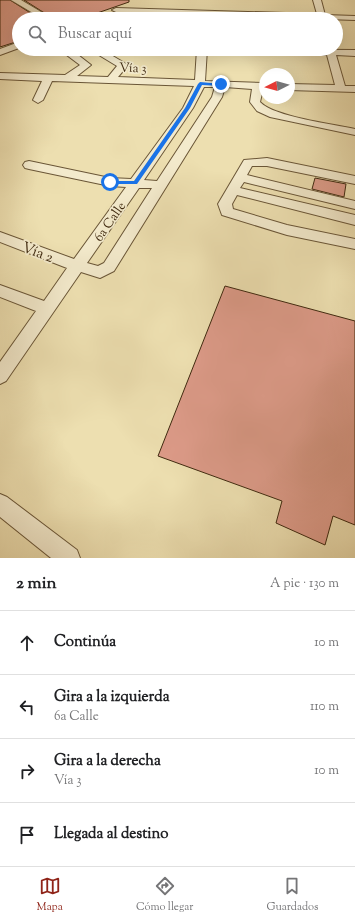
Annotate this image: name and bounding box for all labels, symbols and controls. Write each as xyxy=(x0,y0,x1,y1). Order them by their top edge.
search box xyxy=(12,12,343,56)
icon: search xyxy=(26,23,48,45)
text: Buscar aquí xyxy=(58,24,132,45)
street label: Vía 3 xyxy=(119,60,147,78)
north arrow xyxy=(259,68,295,104)
route end xyxy=(212,75,230,93)
route start xyxy=(101,173,119,191)
street label: 6a Calle xyxy=(90,199,131,246)
street label: Vía 2 xyxy=(18,238,56,269)
text: 2 min xyxy=(16,572,57,596)
text: A pie · 130 m xyxy=(270,575,339,593)
icon: ahead xyxy=(16,632,38,654)
text: Continúa xyxy=(54,632,116,653)
text: 10 m xyxy=(314,634,339,652)
text: Gira a la izquierda xyxy=(54,687,170,708)
icon: left xyxy=(16,696,38,718)
text: 110 m xyxy=(310,698,339,716)
text: 6a Calle xyxy=(54,708,99,726)
text: Gira a la derecha xyxy=(54,751,161,772)
icon: right xyxy=(16,760,38,782)
text: 10 m xyxy=(314,762,339,780)
text: Vía 3 xyxy=(54,772,81,790)
icon: arrive xyxy=(16,824,38,846)
text: Llegada al destino xyxy=(54,824,169,845)
tab: Mapa xyxy=(37,875,63,915)
tab: Cómo llegar xyxy=(136,875,193,915)
tab: Guardados xyxy=(266,875,318,915)

